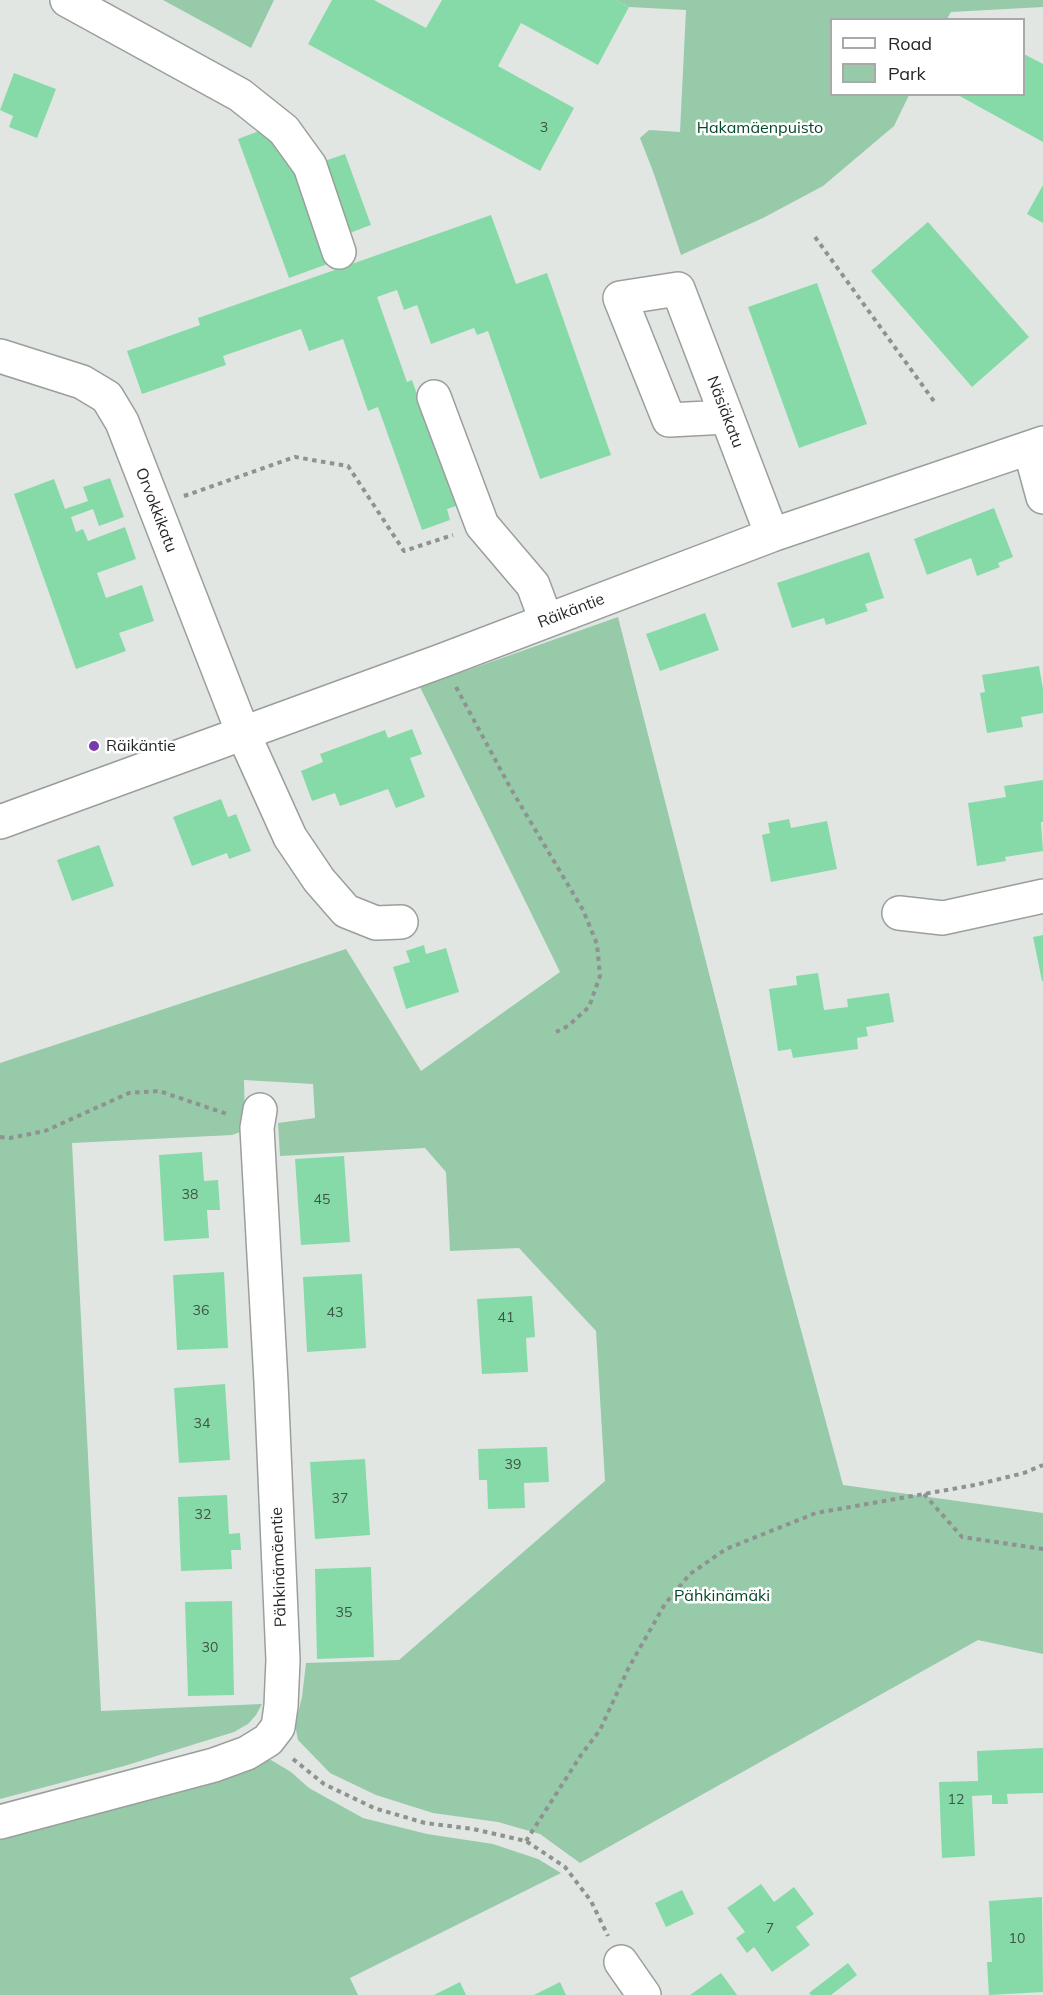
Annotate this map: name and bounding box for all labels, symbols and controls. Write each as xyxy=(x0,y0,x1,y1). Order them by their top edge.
legend xyxy=(830,18,1025,96)
text: Road xyxy=(888,32,932,55)
text: Park xyxy=(888,62,926,85)
park label: Hakamäenpuisto xyxy=(697,118,823,138)
house number: 3 xyxy=(540,120,548,136)
street label: Näsiäkatu xyxy=(703,373,747,451)
street label: Orvokkikatu xyxy=(131,465,181,555)
street label: Räikäntie xyxy=(535,590,607,632)
place label: Räikäntie xyxy=(106,736,176,756)
marker: Räikäntie xyxy=(87,739,101,753)
house number: 38 xyxy=(182,1187,198,1203)
house number: 45 xyxy=(314,1192,330,1208)
house number: 36 xyxy=(193,1303,209,1319)
house number: 43 xyxy=(327,1305,343,1321)
house number: 41 xyxy=(498,1310,514,1326)
house number: 34 xyxy=(194,1416,210,1432)
house number: 39 xyxy=(505,1457,521,1473)
house number: 37 xyxy=(332,1491,348,1507)
house number: 32 xyxy=(195,1507,211,1523)
street label: Pähkinämäentie xyxy=(267,1507,291,1627)
park label: Pähkinämäki xyxy=(674,1586,770,1606)
house number: 35 xyxy=(336,1605,352,1621)
house number: 30 xyxy=(202,1640,218,1656)
house number: 12 xyxy=(948,1792,964,1808)
house number: 7 xyxy=(766,1921,774,1937)
house number: 10 xyxy=(1009,1931,1025,1947)

